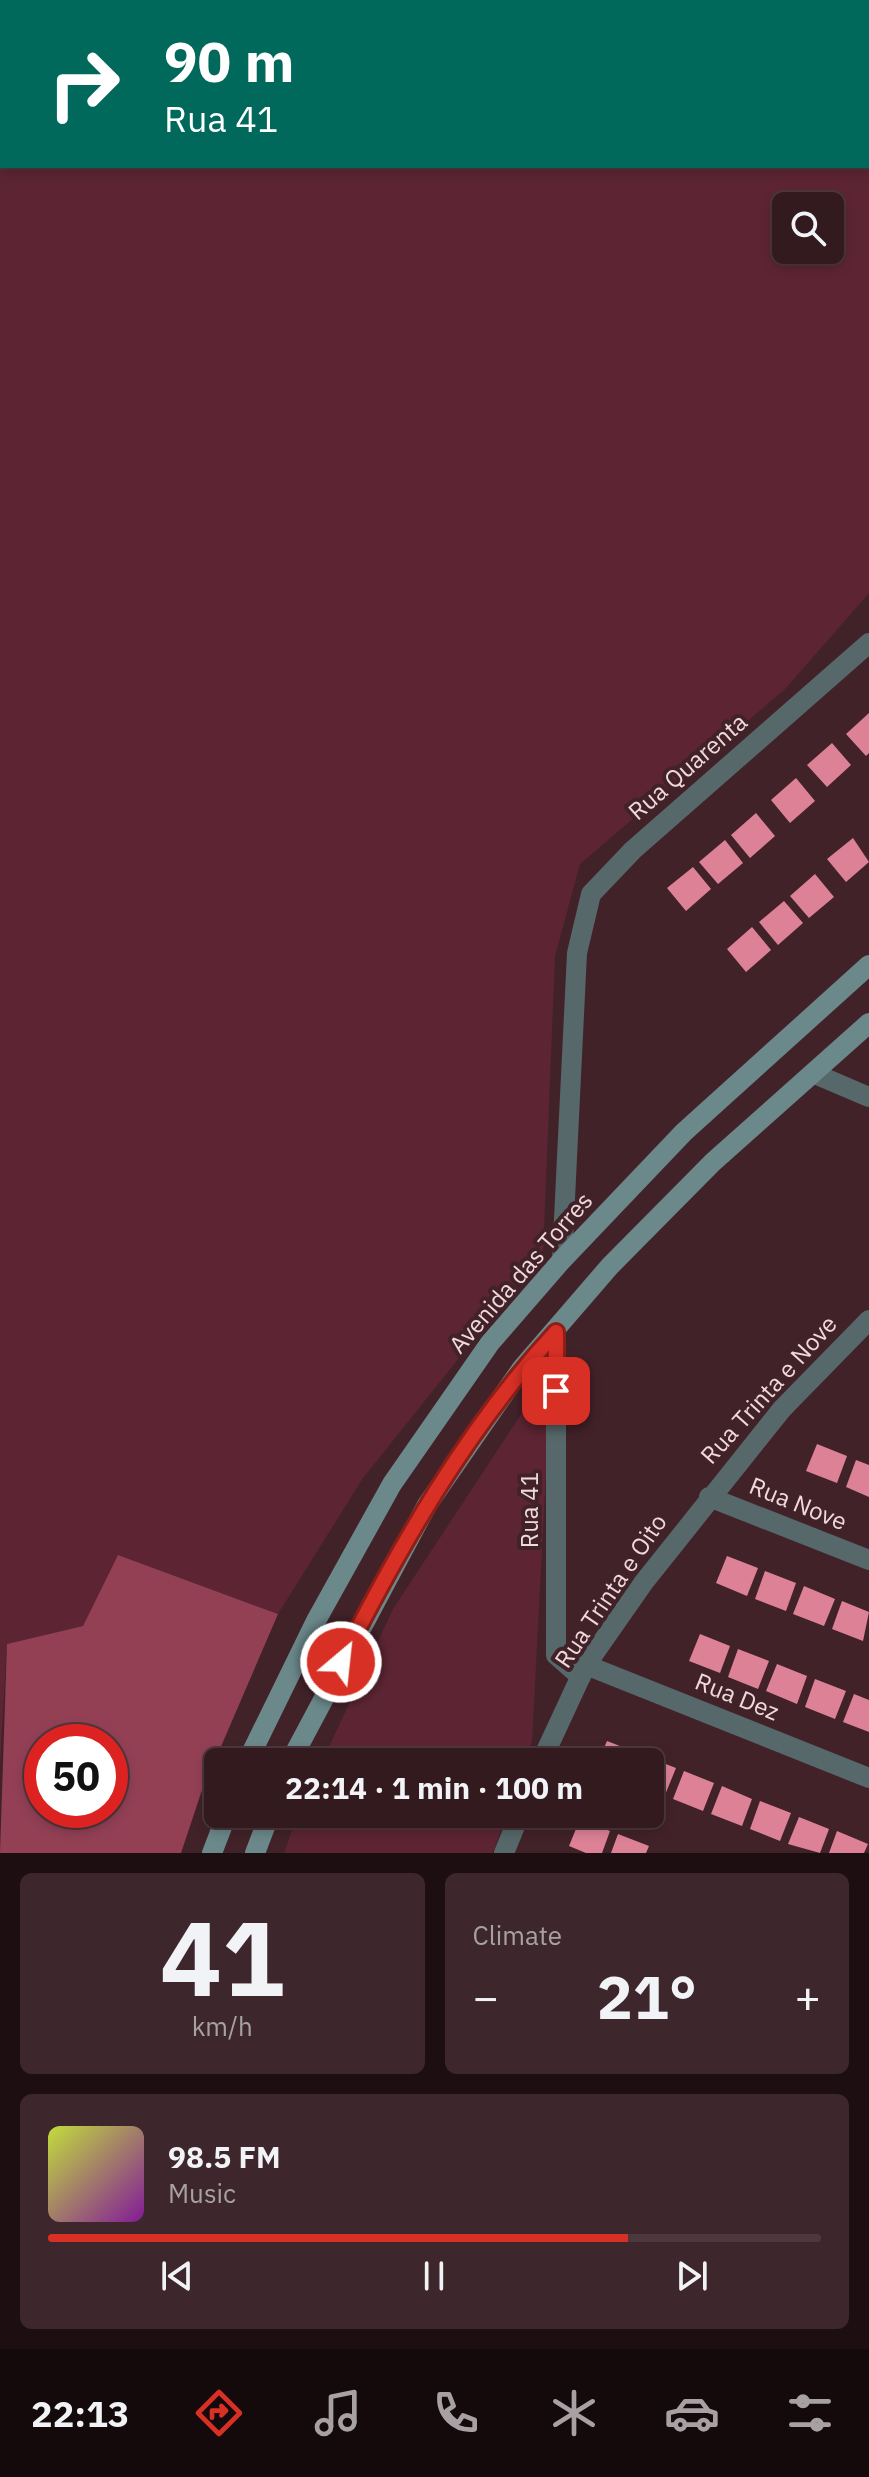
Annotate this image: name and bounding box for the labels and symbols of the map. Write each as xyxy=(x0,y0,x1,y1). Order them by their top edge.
street label: Rua Quarenta xyxy=(621,706,754,827)
street label: Avenida das Torres xyxy=(441,1185,599,1360)
street label: Rua Trinta e Nove xyxy=(693,1308,843,1470)
pin xyxy=(522,1357,590,1425)
street label: Rua Nove xyxy=(745,1469,852,1537)
street label: Rua 41 xyxy=(513,1472,545,1548)
street label: Rua Trinta e Oito xyxy=(547,1507,674,1674)
position arrow xyxy=(299,1620,383,1704)
street label: Rua Dez xyxy=(691,1665,784,1727)
speed limit sign: 50 xyxy=(24,1724,128,1828)

